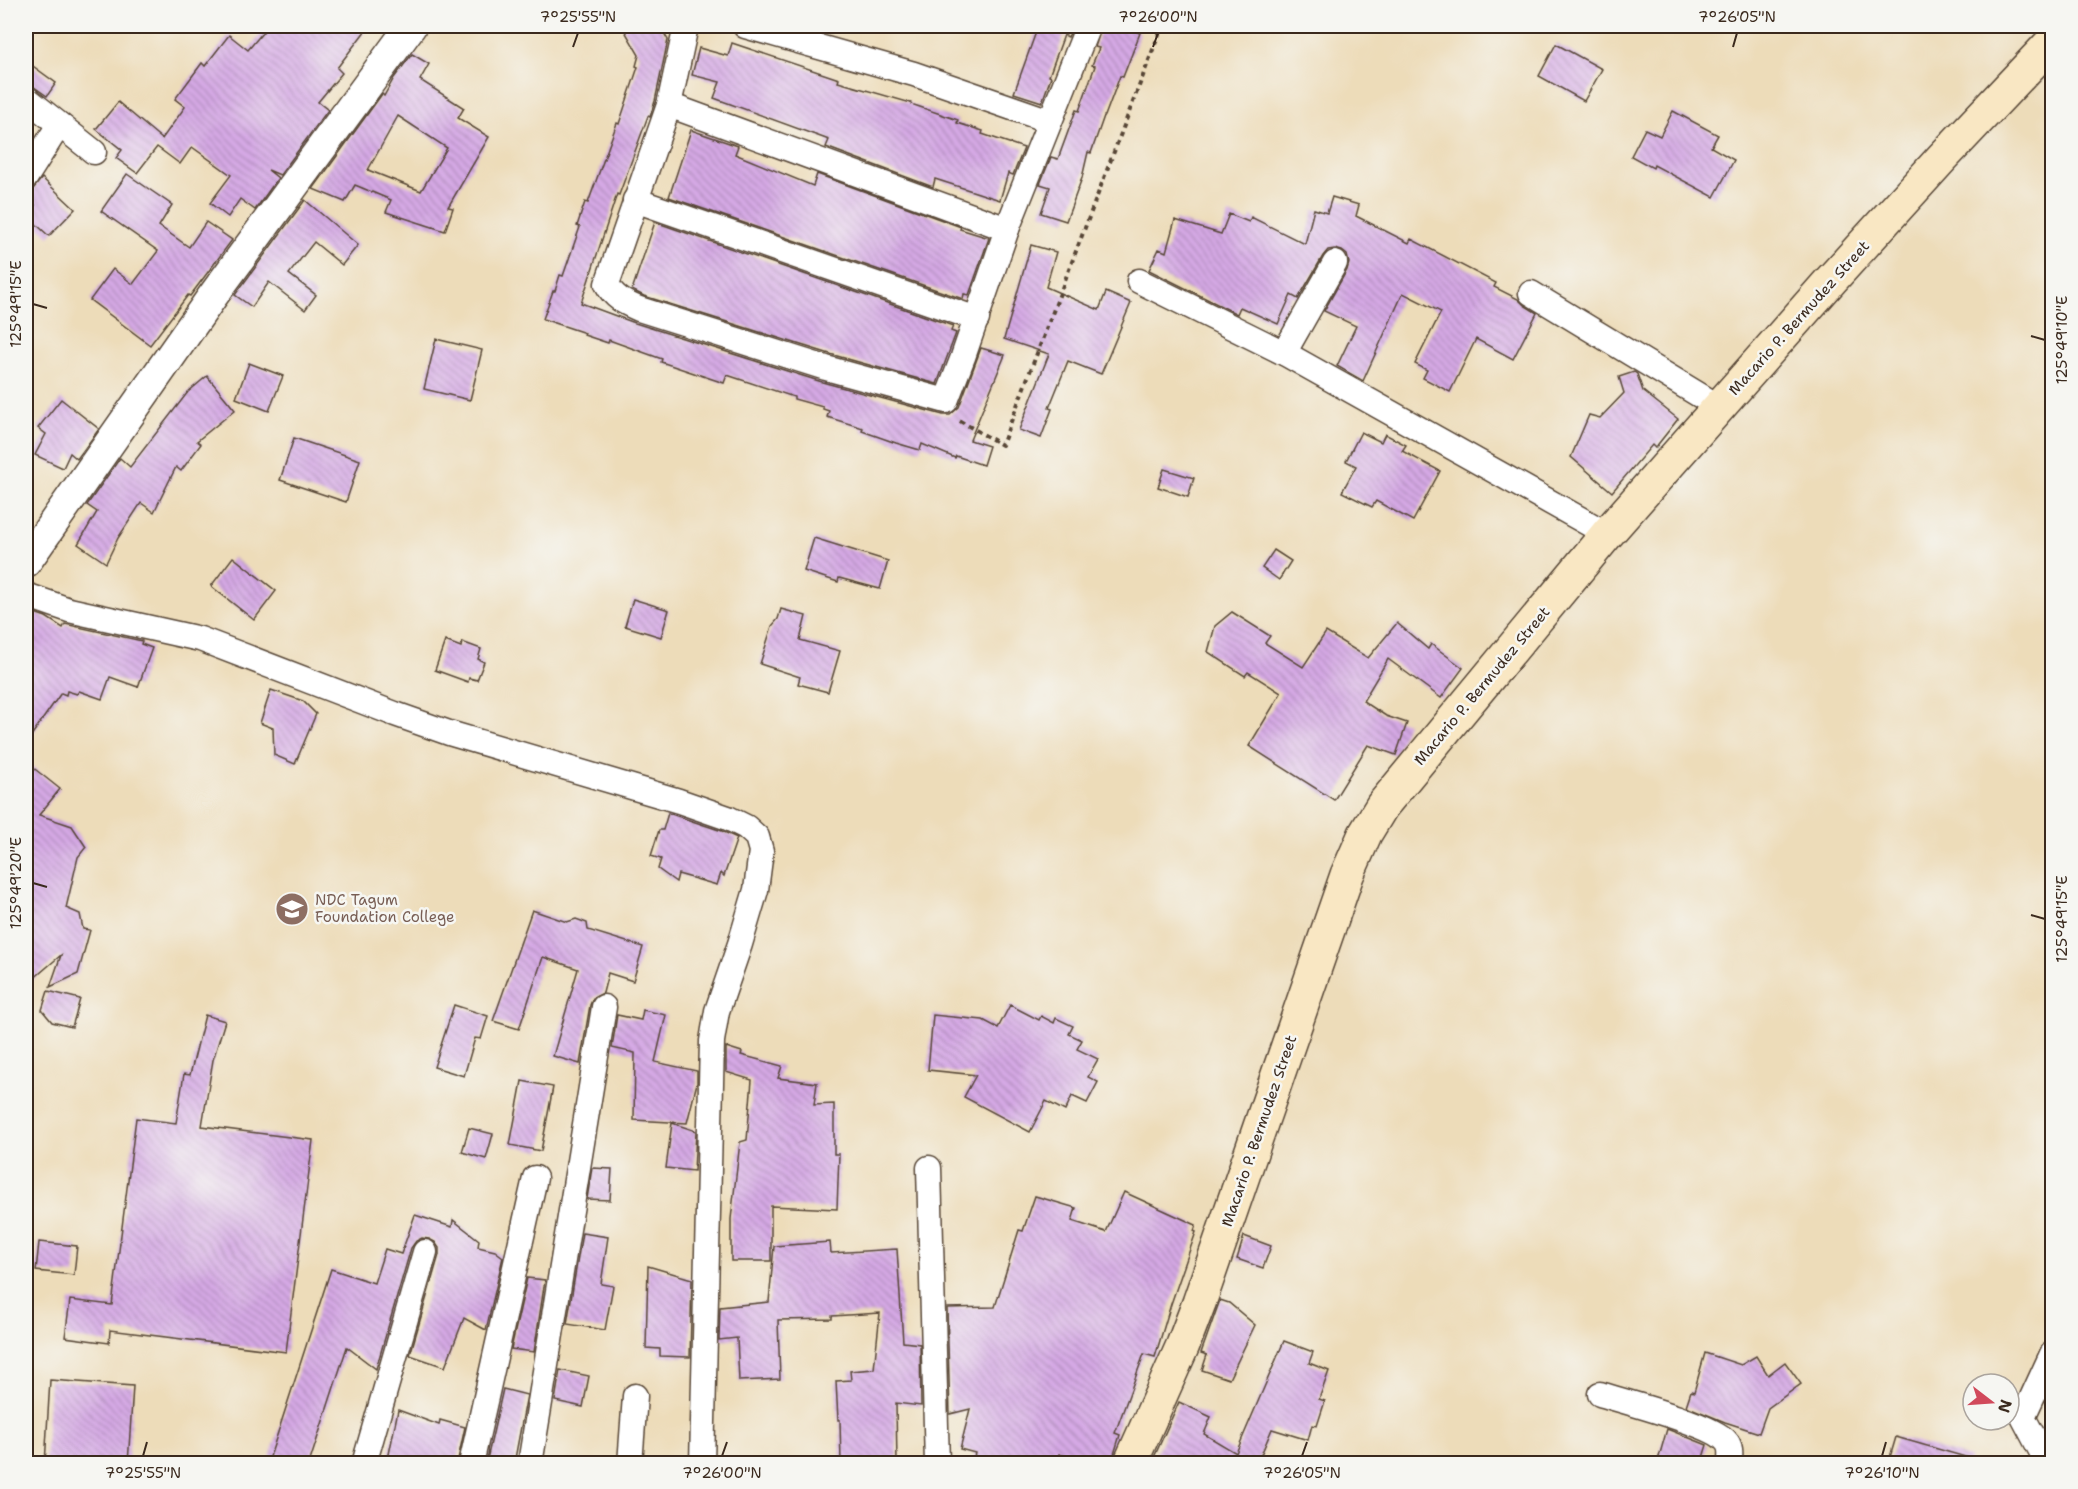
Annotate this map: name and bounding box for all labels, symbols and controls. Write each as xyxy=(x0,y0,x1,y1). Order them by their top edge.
text: 7°25'55"N xyxy=(540,7,616,27)
text: 7°26'00"N xyxy=(1118,7,1198,27)
text: 7°26'05"N xyxy=(1698,7,1776,27)
street label: Macario P. Bermudez Street xyxy=(1724,236,1874,400)
text: 125°49'15"E xyxy=(6,260,26,348)
text: 125°49'10"E xyxy=(2052,296,2072,384)
street label: Macario P. Bermudez Street xyxy=(1410,602,1554,770)
text: 125°49'20"E xyxy=(6,837,26,929)
text: 125°49'15"E xyxy=(2052,875,2072,963)
place label: NDC Tagum Foundation College xyxy=(315,890,455,927)
school or university icon: NDC Tagum Foundation College xyxy=(274,891,310,927)
street label: Macario P. Bermudez Street xyxy=(1217,1033,1301,1229)
north arrow xyxy=(1961,1372,2021,1432)
text: N xyxy=(1993,1397,2017,1415)
text: 7°25'55"N xyxy=(105,1463,181,1483)
text: 7°26'00"N xyxy=(682,1463,762,1483)
text: 7°26'05"N xyxy=(1263,1463,1341,1483)
text: 7°26'10"N xyxy=(1844,1463,1920,1483)

